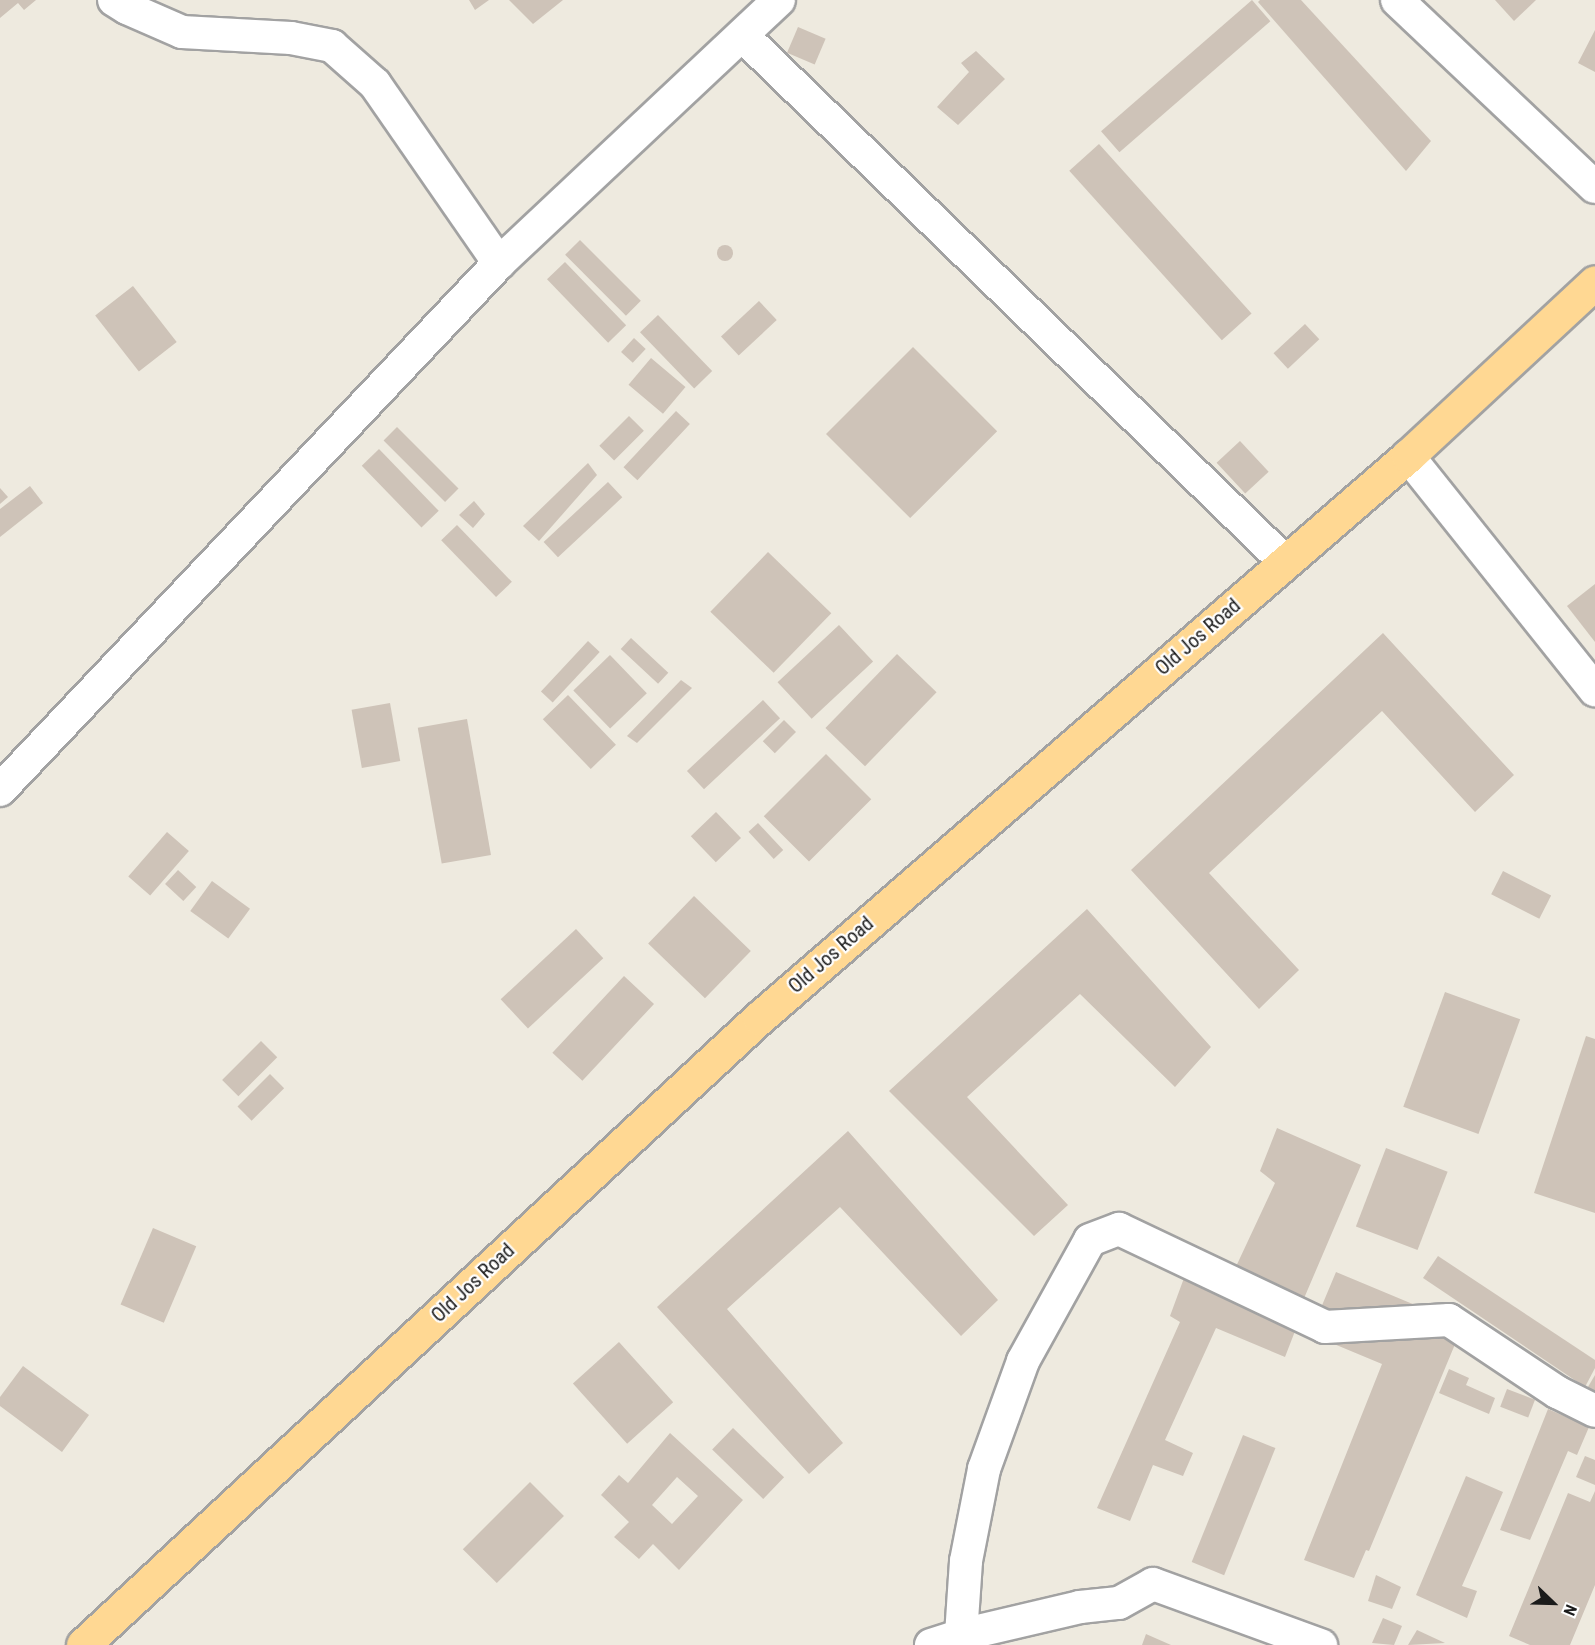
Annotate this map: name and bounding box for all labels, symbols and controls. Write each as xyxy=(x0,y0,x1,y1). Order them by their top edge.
street label: Old Jos Road xyxy=(1151,594,1245,680)
street label: Old Jos Road xyxy=(784,912,878,998)
street label: Old Jos Road xyxy=(427,1239,519,1327)
north arrow xyxy=(1523,1573,1583,1633)
text: N xyxy=(1559,1602,1581,1618)

